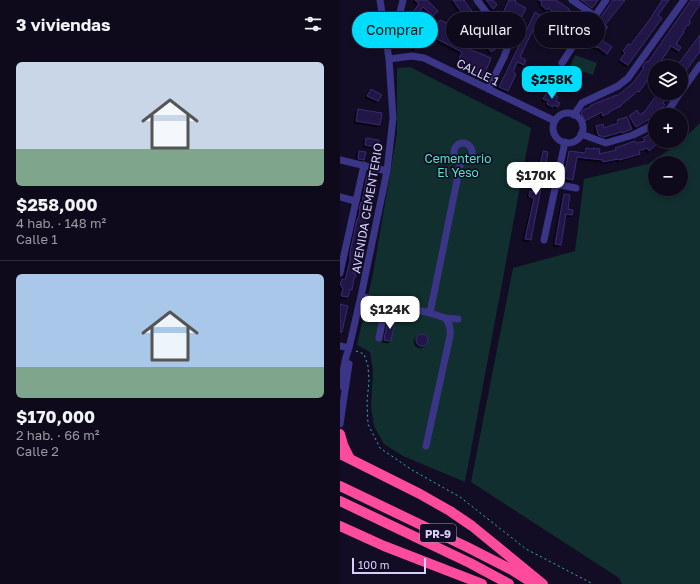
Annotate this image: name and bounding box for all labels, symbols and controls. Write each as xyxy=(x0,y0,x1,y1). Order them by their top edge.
chip: Comprar xyxy=(352,12,438,48)
chip: Alquilar xyxy=(446,12,526,48)
chip: Filtros xyxy=(534,12,605,48)
icon: filters xyxy=(302,13,324,35)
text: 3 viviendas xyxy=(16,14,111,35)
street label: CALLE 1 xyxy=(454,55,502,89)
map controls xyxy=(648,60,688,196)
button: layers xyxy=(648,60,688,100)
pin: $258K xyxy=(524,66,580,100)
text: $258K xyxy=(531,71,573,87)
icon: home xyxy=(134,88,206,160)
button: + xyxy=(648,108,688,148)
street label: AVENIDA CEMENTERIO xyxy=(348,141,386,274)
park label: Cementerio El Yeso xyxy=(425,151,491,180)
button: − xyxy=(648,156,688,196)
pin: $170K xyxy=(508,162,564,196)
text: $170K xyxy=(516,167,556,183)
text: $258,000 xyxy=(16,194,98,215)
text: 4 hab. · 148 m² xyxy=(16,215,106,231)
text: Calle 1 xyxy=(16,231,57,247)
pin: $124K xyxy=(362,296,418,330)
icon: home xyxy=(134,300,206,372)
text: $124K xyxy=(370,301,410,317)
text: $170,000 xyxy=(16,406,95,427)
text: 2 hab. · 66 m² xyxy=(16,427,99,443)
text: Calle 2 xyxy=(16,443,59,459)
road number: PR-9 xyxy=(420,524,456,542)
scale bar xyxy=(352,556,426,575)
text: 100 m xyxy=(358,558,389,571)

